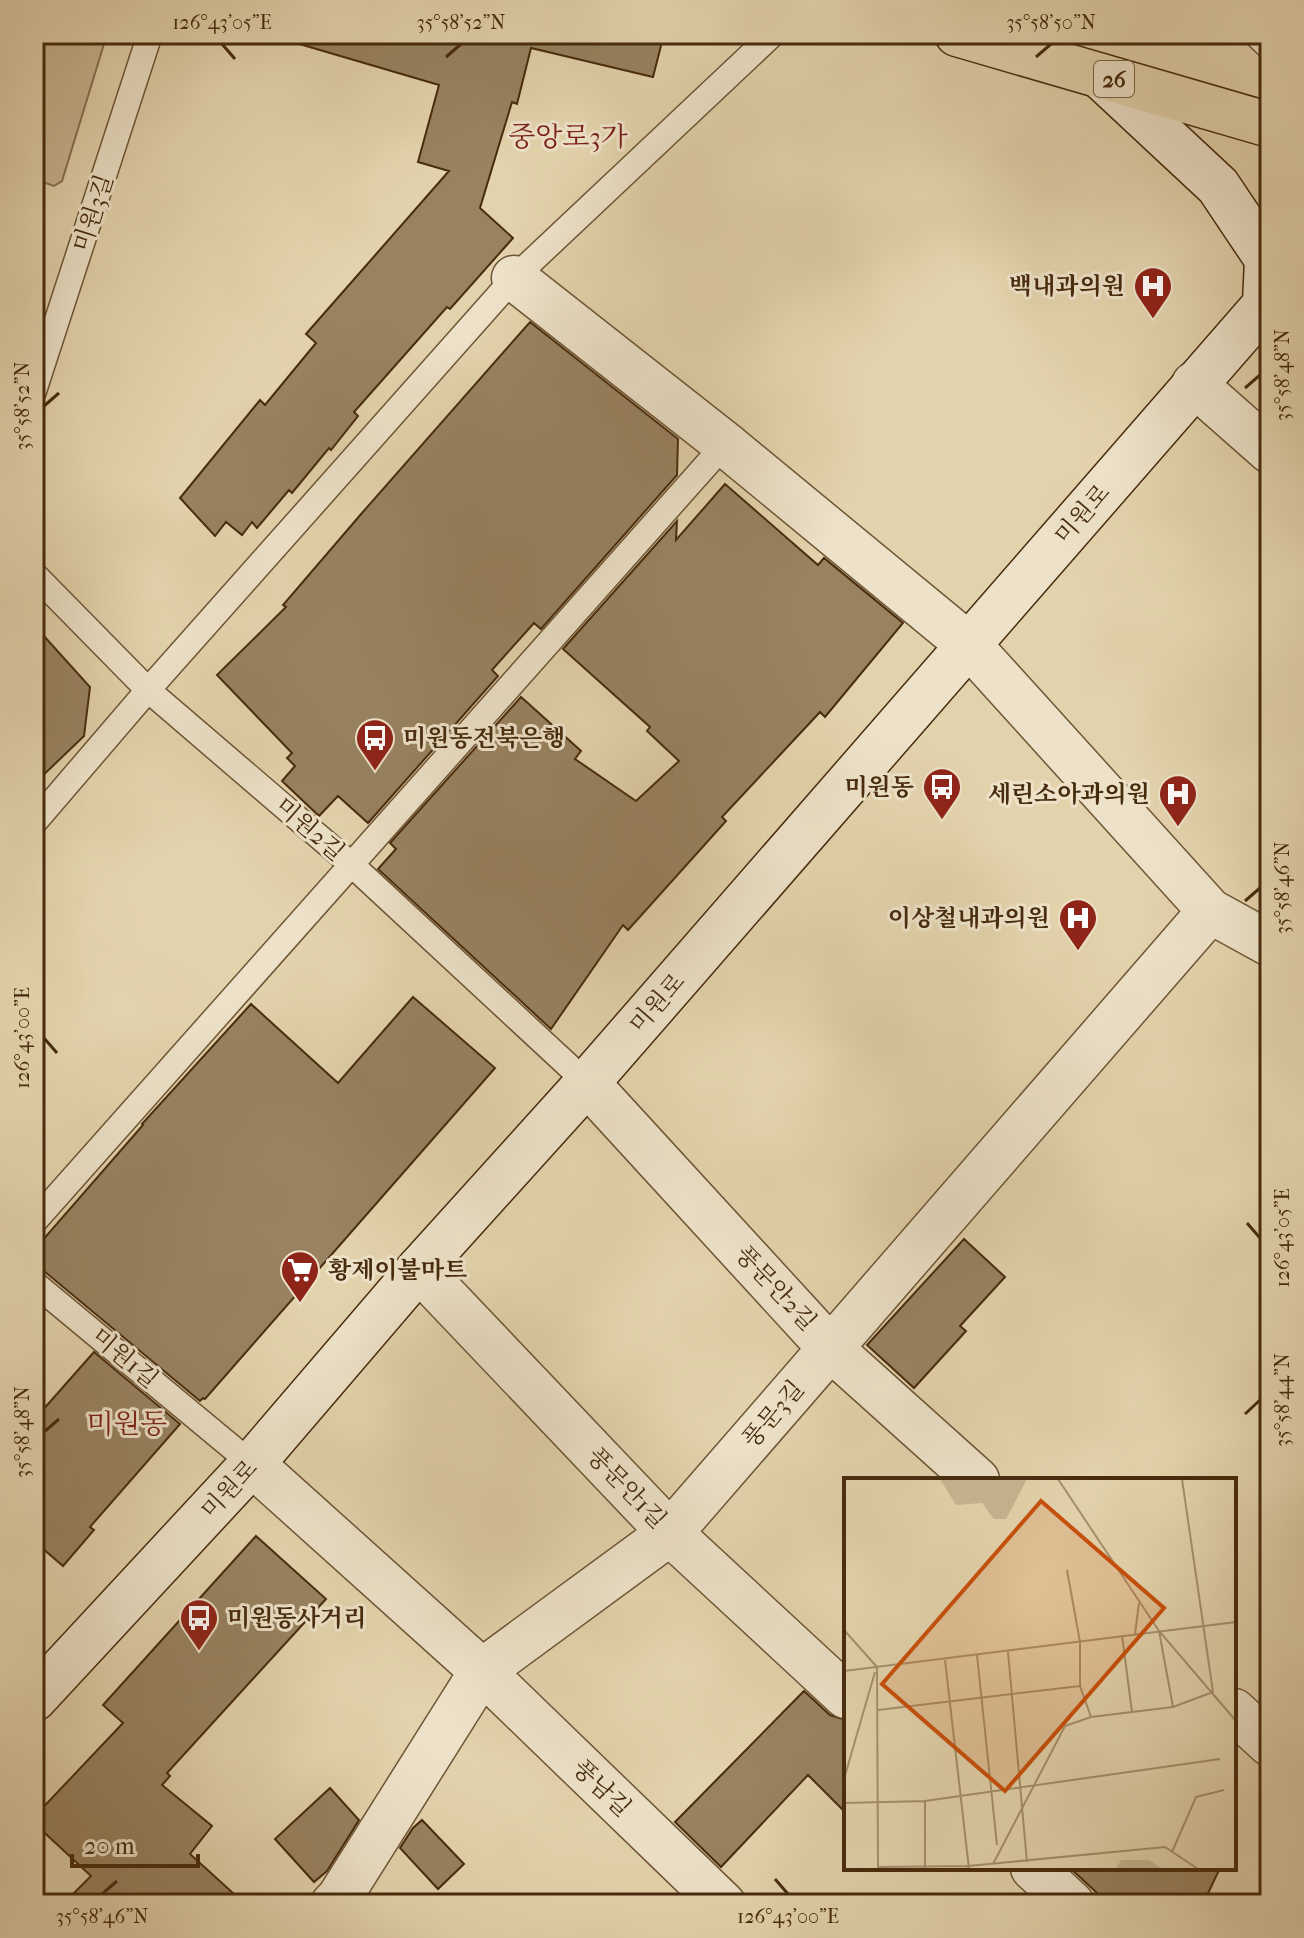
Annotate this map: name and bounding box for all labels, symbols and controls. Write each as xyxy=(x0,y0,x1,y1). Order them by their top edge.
text: 126°43'05"E xyxy=(172,11,272,34)
text: 35°58'52"N xyxy=(417,11,506,34)
text: 35°58'50"N xyxy=(1006,11,1096,34)
road number: 26 xyxy=(1094,61,1134,97)
district label: 중앙로3가 xyxy=(508,120,628,153)
street label: 미원3길 xyxy=(67,171,119,255)
hospital icon: 백내과의원 xyxy=(1132,265,1174,320)
place label: 백내과의원 xyxy=(1009,272,1125,300)
text: 35°58'48"N xyxy=(1271,329,1294,421)
text: 35°58'52"N xyxy=(11,362,34,451)
street label: 미원로 xyxy=(1049,479,1115,549)
bus stop icon: 미원동전북은행 xyxy=(354,717,396,772)
place label: 미원동전북은행 xyxy=(403,724,565,752)
bus stop icon: 미원동 xyxy=(921,766,963,821)
place label: 미원동 xyxy=(844,773,914,801)
hospital icon: 세린소아과의원 xyxy=(1157,773,1199,828)
place label: 세린소아과의원 xyxy=(988,780,1150,808)
street label: 미원2길 xyxy=(270,792,350,866)
text: 35°58'46"N xyxy=(1271,842,1294,934)
hospital icon: 이상철내과의원 xyxy=(1057,897,1099,952)
place label: 이상철내과의원 xyxy=(888,904,1050,932)
street label: 미원로 xyxy=(624,968,690,1038)
text: 126°43'00"E xyxy=(11,987,34,1089)
text: 126°43'05"E xyxy=(1271,1188,1294,1288)
street label: 풍문안2길 xyxy=(730,1240,822,1336)
supermarket icon: 황제이불마트 xyxy=(279,1249,321,1304)
place label: 황제이불마트 xyxy=(328,1256,467,1284)
street label: 미원1길 xyxy=(86,1322,164,1394)
text: 35°58'44"N xyxy=(1271,1353,1294,1447)
street label: 풍문3길 xyxy=(736,1375,810,1453)
text: 35°58'48"N xyxy=(11,1386,34,1478)
district label: 미원동 xyxy=(86,1407,168,1440)
street label: 풍문안1길 xyxy=(582,1442,672,1534)
street label: 미원로 xyxy=(195,1454,263,1524)
inset map xyxy=(844,1478,1236,1870)
bus stop icon: 미원동사거리 xyxy=(178,1597,220,1652)
place label: 미원동사거리 xyxy=(227,1604,366,1632)
street label: 풍남길 xyxy=(567,1754,637,1822)
scale bar xyxy=(72,1818,198,1868)
text: 20 m xyxy=(84,1832,135,1860)
text: 35°58'46"N xyxy=(56,1905,148,1928)
text: 126°43'00"E xyxy=(737,1905,839,1928)

